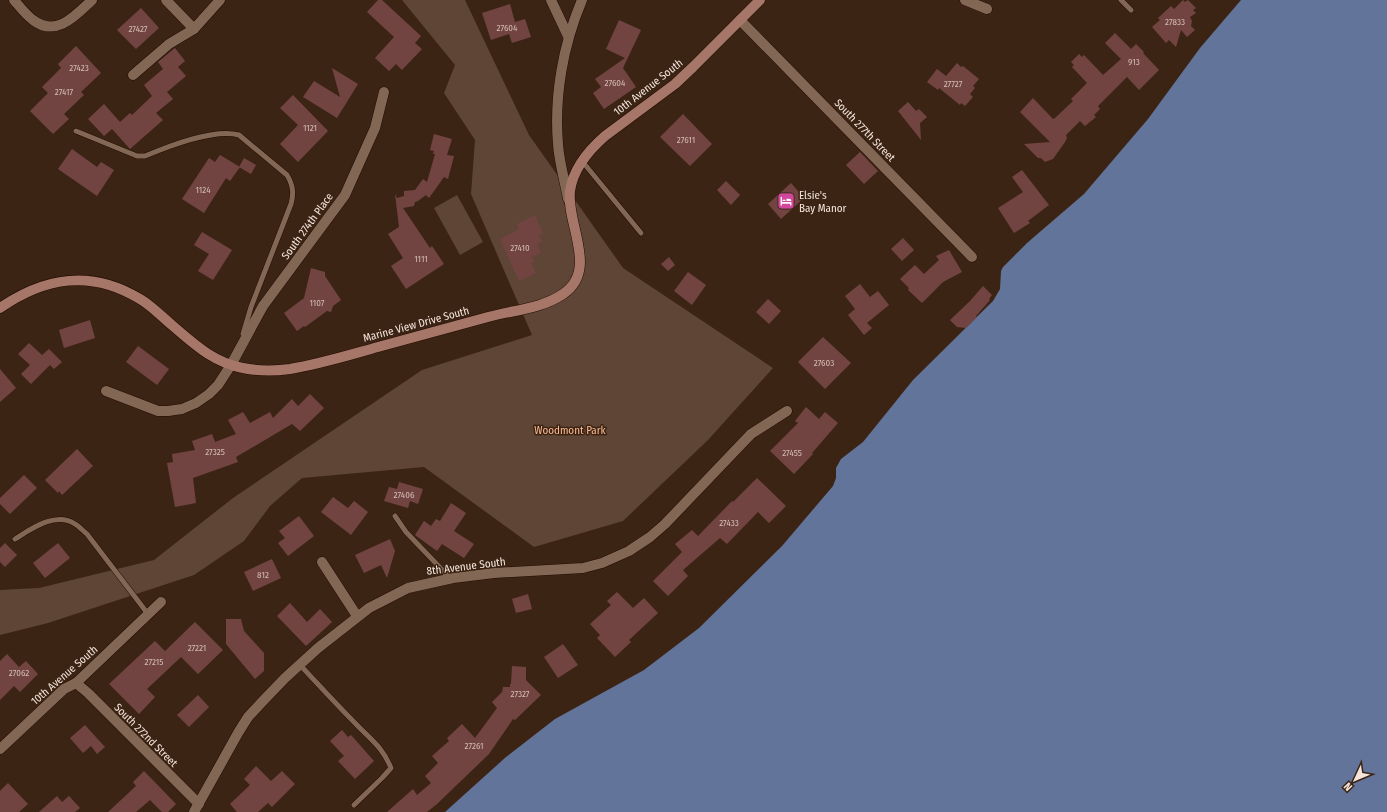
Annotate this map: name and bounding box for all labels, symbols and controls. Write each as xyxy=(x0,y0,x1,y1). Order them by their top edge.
house number: 27833 xyxy=(1165,17,1185,27)
house number: 27604 xyxy=(497,23,518,33)
house number: 27427 xyxy=(128,24,148,34)
street label: 10th Avenue South xyxy=(611,56,685,118)
house number: 913 xyxy=(1128,57,1140,67)
house number: 27423 xyxy=(69,63,89,73)
house number: 27604 xyxy=(605,78,626,88)
house number: 27727 xyxy=(944,79,963,89)
house number: 27417 xyxy=(55,87,73,97)
street label: South 277th Street xyxy=(832,96,898,165)
house number: 1121 xyxy=(303,123,317,133)
house number: 27611 xyxy=(677,135,695,145)
house number: 1124 xyxy=(195,185,211,195)
place label: Elsie's Bay Manor xyxy=(799,189,847,215)
street label: South 274th Place xyxy=(279,191,336,262)
hotel icon: Elsie's Bay Manor xyxy=(776,191,796,211)
house number: 27410 xyxy=(510,243,530,253)
house number: 1111 xyxy=(414,254,428,264)
house number: 1107 xyxy=(309,298,325,308)
street label: Marine View Drive South xyxy=(362,304,471,345)
house number: 27603 xyxy=(814,358,834,368)
park label: Woodmont Park xyxy=(534,424,607,437)
house number: 27325 xyxy=(205,447,225,457)
house number: 27455 xyxy=(782,448,802,458)
house number: 27406 xyxy=(394,490,415,500)
house number: 27433 xyxy=(719,518,739,528)
street label: 8th Avenue South xyxy=(426,555,506,578)
house number: 812 xyxy=(257,570,269,580)
street label: 10th Avenue South xyxy=(28,643,100,708)
house number: 27221 xyxy=(188,643,206,653)
house number: 27215 xyxy=(145,657,163,667)
house number: 27062 xyxy=(9,668,29,678)
house number: 27327 xyxy=(510,689,530,699)
street label: South 272nd Street xyxy=(111,701,180,770)
house number: 27261 xyxy=(465,741,484,751)
north arrow xyxy=(1335,760,1375,800)
text: N xyxy=(1341,780,1355,793)

